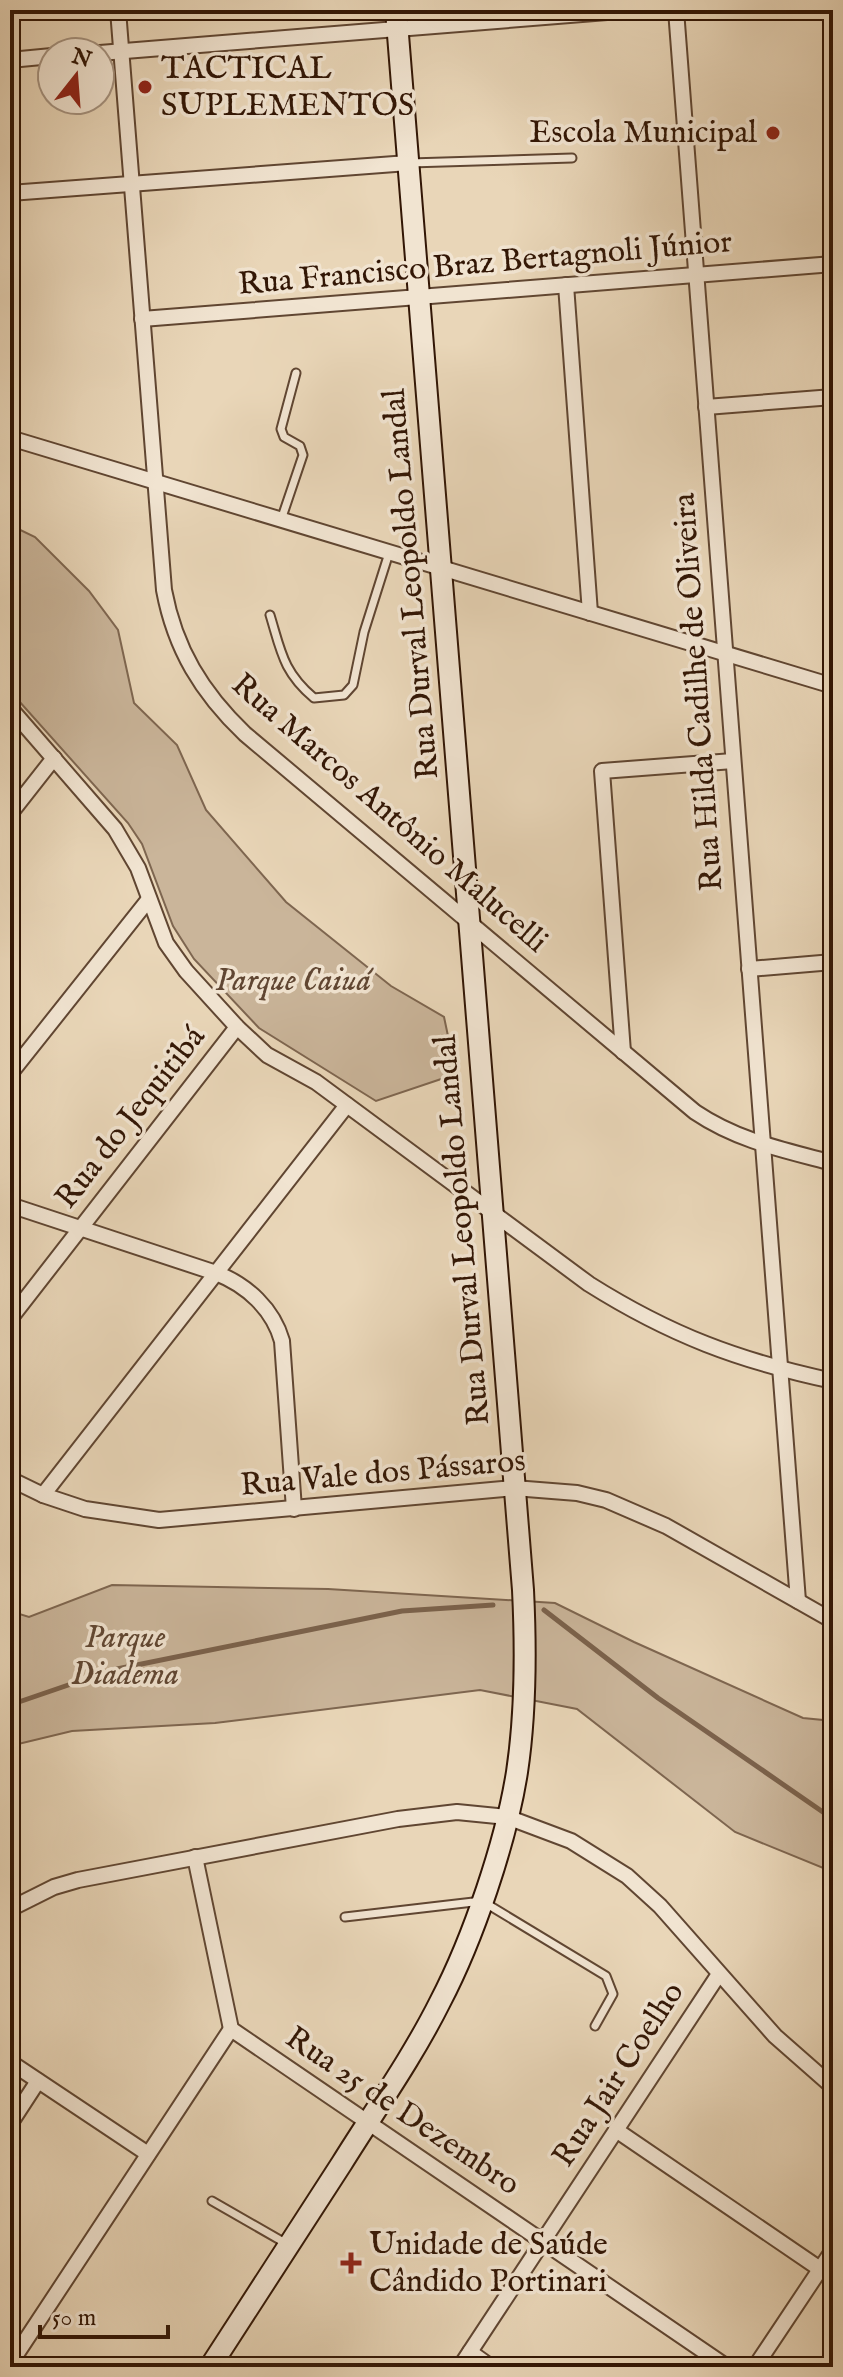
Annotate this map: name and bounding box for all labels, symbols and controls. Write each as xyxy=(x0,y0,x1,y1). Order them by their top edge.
north arrow xyxy=(36,36,116,116)
text: N xyxy=(67,42,94,75)
place label: TACTICAL SUPLEMENTOS xyxy=(161,49,414,127)
marker: TACTICAL SUPLEMENTOS xyxy=(136,78,154,96)
place label: Escola Municipal xyxy=(529,113,757,154)
marker: Escola Municipal xyxy=(764,124,782,142)
street label: Rua Francisco Braz Bertagnoli Júnior xyxy=(236,222,734,306)
street label: Rua Durval Leopoldo Landal xyxy=(374,387,450,781)
street label: Rua Hilda Cadilhe de Oliveira xyxy=(665,491,733,892)
street label: Rua Marcos Antônio Malucelli xyxy=(222,665,556,963)
park label: Parque Caiuá xyxy=(215,961,374,1002)
street label: Rua do Jequitibá xyxy=(47,1018,215,1218)
street label: Rua Durval Leopoldo Landal xyxy=(425,1033,501,1427)
street label: Rua Vale dos Pássaros xyxy=(239,1441,527,1507)
park label: Parque Diadema xyxy=(71,1618,179,1696)
street label: Rua Jair Coelho xyxy=(544,1975,694,2175)
street label: Rua 25 de Dezembro xyxy=(277,2018,527,2206)
place label: Unidade de Saúde Cândido Portinari xyxy=(369,2225,608,2303)
marker: Unidade de Saúde Cândido Portinari xyxy=(340,2252,362,2274)
scale bar xyxy=(40,2289,168,2339)
text: 50 m xyxy=(52,2303,96,2334)

